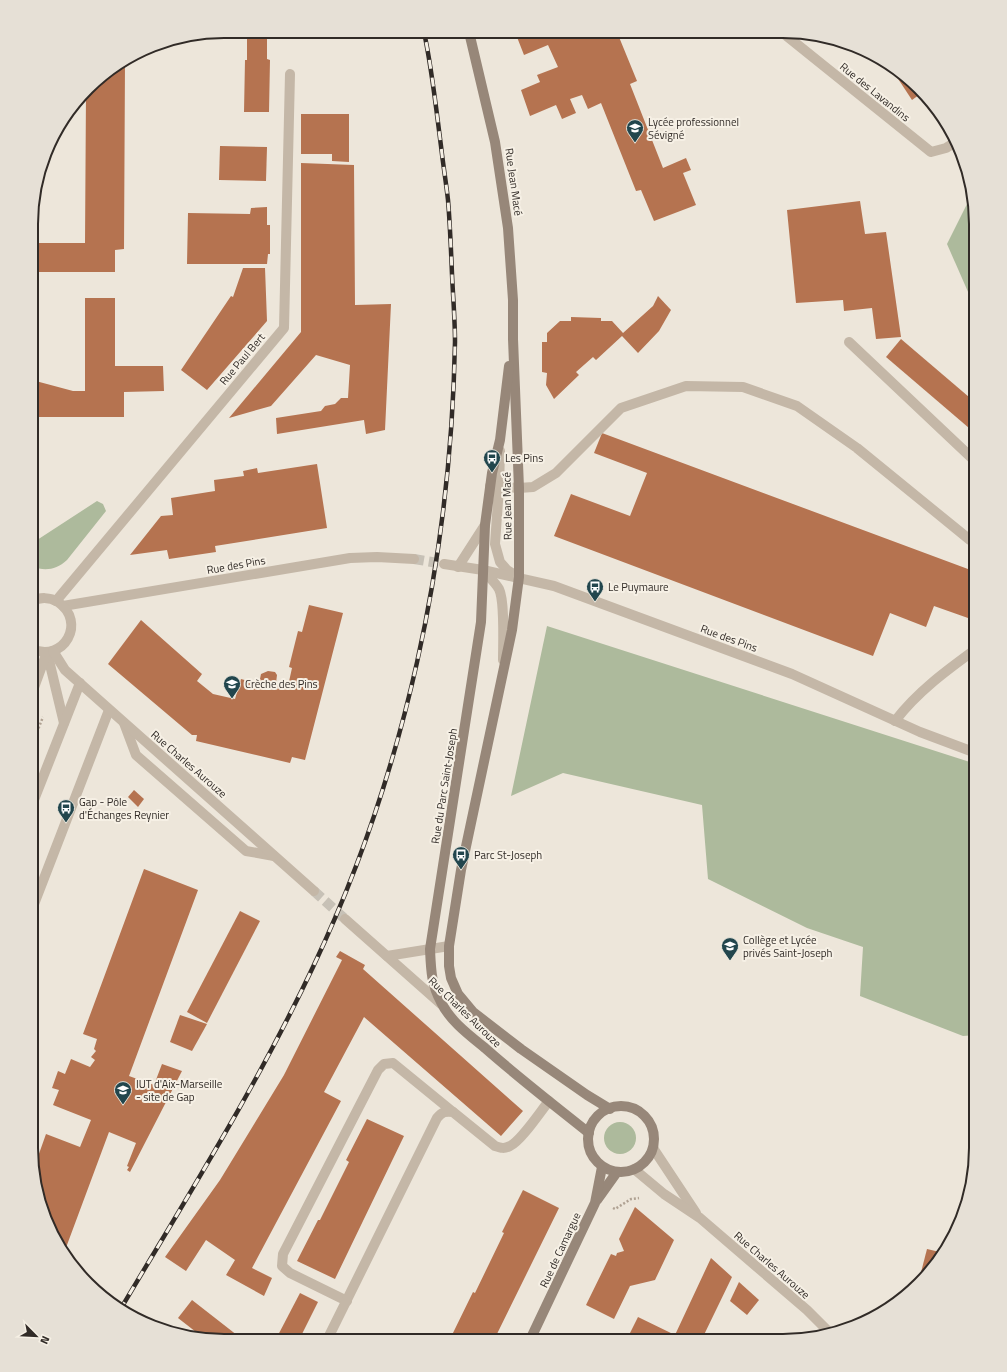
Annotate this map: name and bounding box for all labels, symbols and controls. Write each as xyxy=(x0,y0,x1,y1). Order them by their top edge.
street label: Rue des Lavandins xyxy=(837,59,913,125)
place label: Lycée professionnel Sévigné xyxy=(648,114,739,143)
school or university icon: Lycée professionnel Sévigné xyxy=(625,118,645,143)
street label: Rue Jean Macé xyxy=(501,147,527,217)
street label: Rue Paul Bert xyxy=(216,329,269,388)
bus stop icon: Les Pins xyxy=(482,448,502,473)
place label: Les Pins xyxy=(505,450,543,466)
street label: Rue Jean Macé xyxy=(498,471,516,540)
street label: Rue des Pins xyxy=(205,552,267,578)
bus stop icon: Le Puymaure xyxy=(585,577,605,602)
place label: Le Puymaure xyxy=(608,579,669,595)
street label: Rue des Pins xyxy=(698,620,760,656)
school or university icon: Crèche des Pins xyxy=(222,674,242,699)
place label: Crèche des Pins xyxy=(245,676,318,692)
street label: Rue Charles Aurouze xyxy=(148,727,231,802)
street label: Rue du Parc Saint-Joseph xyxy=(427,727,461,845)
place label: Gap - Pôle d'Échanges Reynier xyxy=(79,794,169,823)
bus stop icon: Gap - Pôle d'Échanges Reynier xyxy=(56,798,76,823)
bus stop icon: Parc St-Joseph xyxy=(451,845,471,870)
place label: Parc St-Joseph xyxy=(474,847,542,863)
place label: Collège et Lycée privés Saint-Joseph xyxy=(743,932,833,961)
school or university icon: Collège et Lycée privés Saint-Joseph xyxy=(720,936,740,961)
street label: Rue Charles Aurouze xyxy=(425,973,505,1051)
place label: IUT d'Aix-Marseille - site de Gap xyxy=(136,1076,223,1105)
school or university icon: IUT d'Aix-Marseille - site de Gap xyxy=(113,1080,133,1105)
street label: Rue de Camargue xyxy=(536,1209,585,1290)
street label: Rue Charles Aurouze xyxy=(731,1228,814,1303)
north arrow xyxy=(16,1316,56,1356)
text: N xyxy=(36,1333,54,1347)

